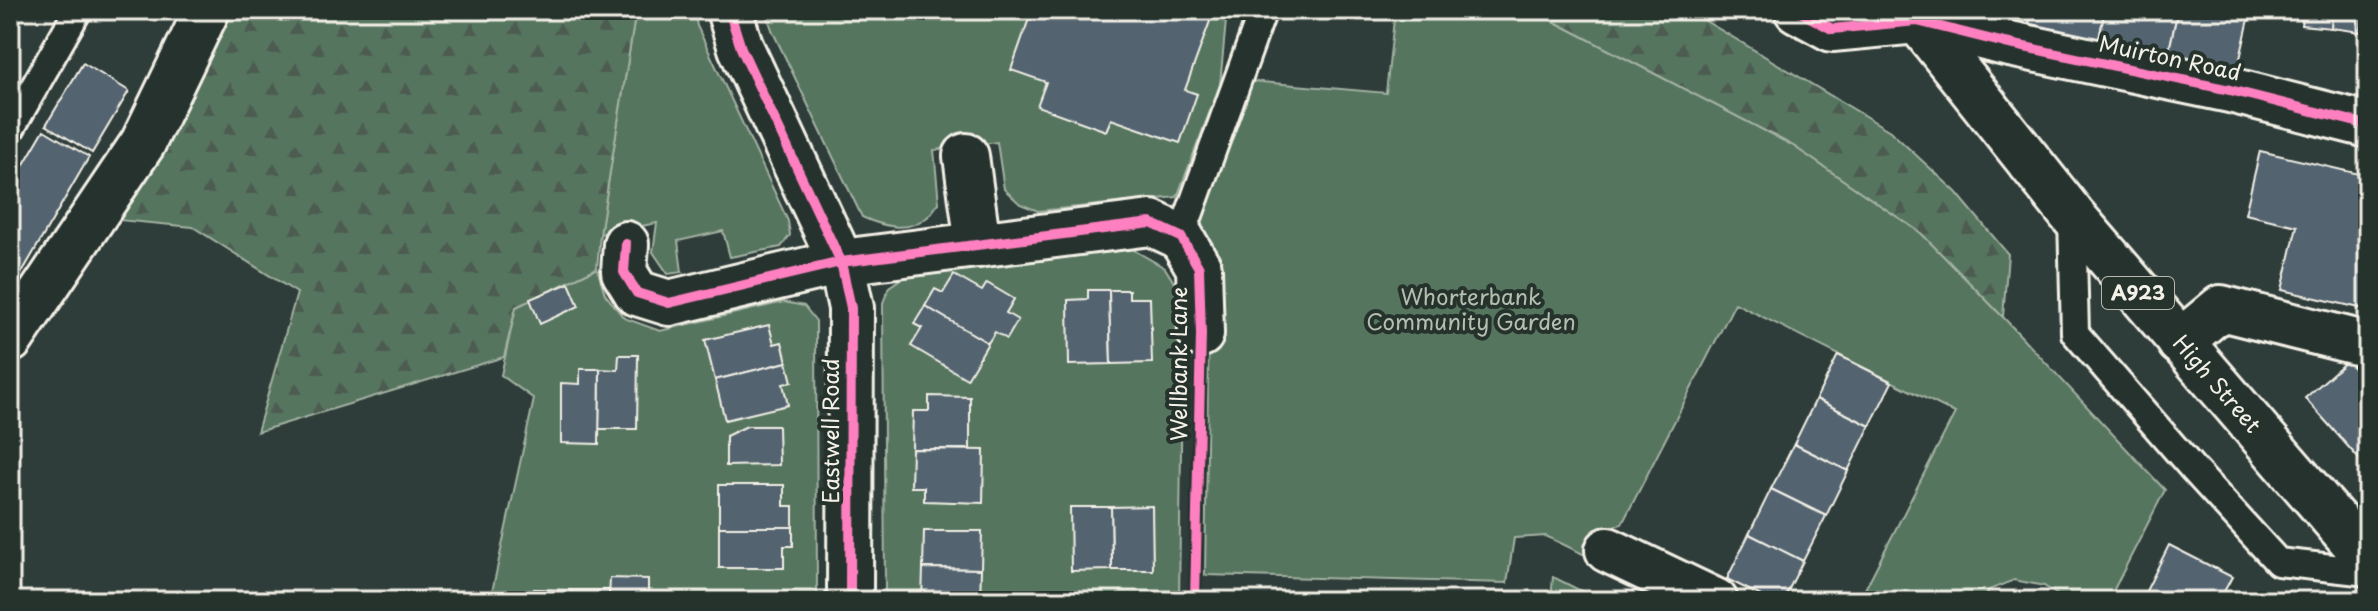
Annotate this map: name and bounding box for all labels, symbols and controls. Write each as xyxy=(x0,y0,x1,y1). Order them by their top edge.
street label: Muirton Road xyxy=(2096,25,2244,88)
road number: A923 xyxy=(2102,277,2174,309)
park label: Whorterbank Community Garden xyxy=(1366,279,1576,337)
street label: Wellbank Lane xyxy=(1161,287,1194,441)
street label: High Street xyxy=(2166,327,2270,439)
street label: Eastwell Road xyxy=(813,358,846,504)

